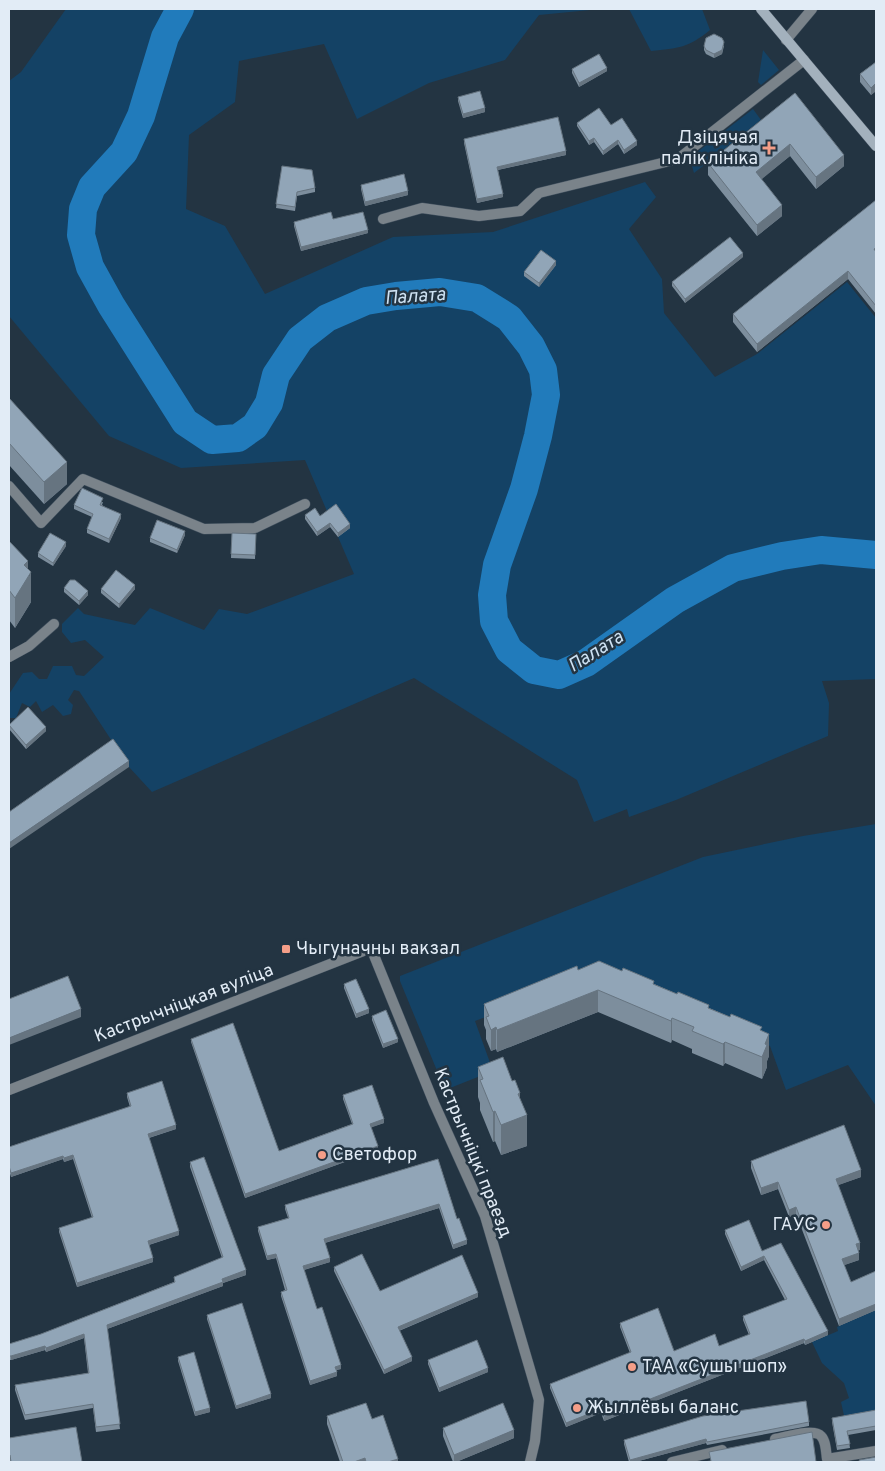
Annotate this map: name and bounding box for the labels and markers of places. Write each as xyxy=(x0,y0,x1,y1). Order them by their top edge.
place label: Дзіцячая паліклініка xyxy=(661,127,758,171)
marker: Дзіцячая паліклініка xyxy=(762,141,776,155)
place label: Чыгуначны вакзал xyxy=(296,938,460,961)
marker: Чыгуначны вакзал xyxy=(280,943,292,955)
place label: Светофор xyxy=(332,1144,417,1167)
marker: Светофор xyxy=(316,1149,328,1161)
place label: ГАУС xyxy=(772,1214,816,1237)
marker: ГАУС xyxy=(820,1219,832,1231)
place label: ТАА «Сушы шоп» xyxy=(642,1356,787,1379)
marker: ТАА «Сушы шоп» xyxy=(626,1361,638,1373)
place label: Жыллёвы баланс xyxy=(587,1397,739,1420)
marker: Жыллёвы баланс xyxy=(571,1402,583,1414)

